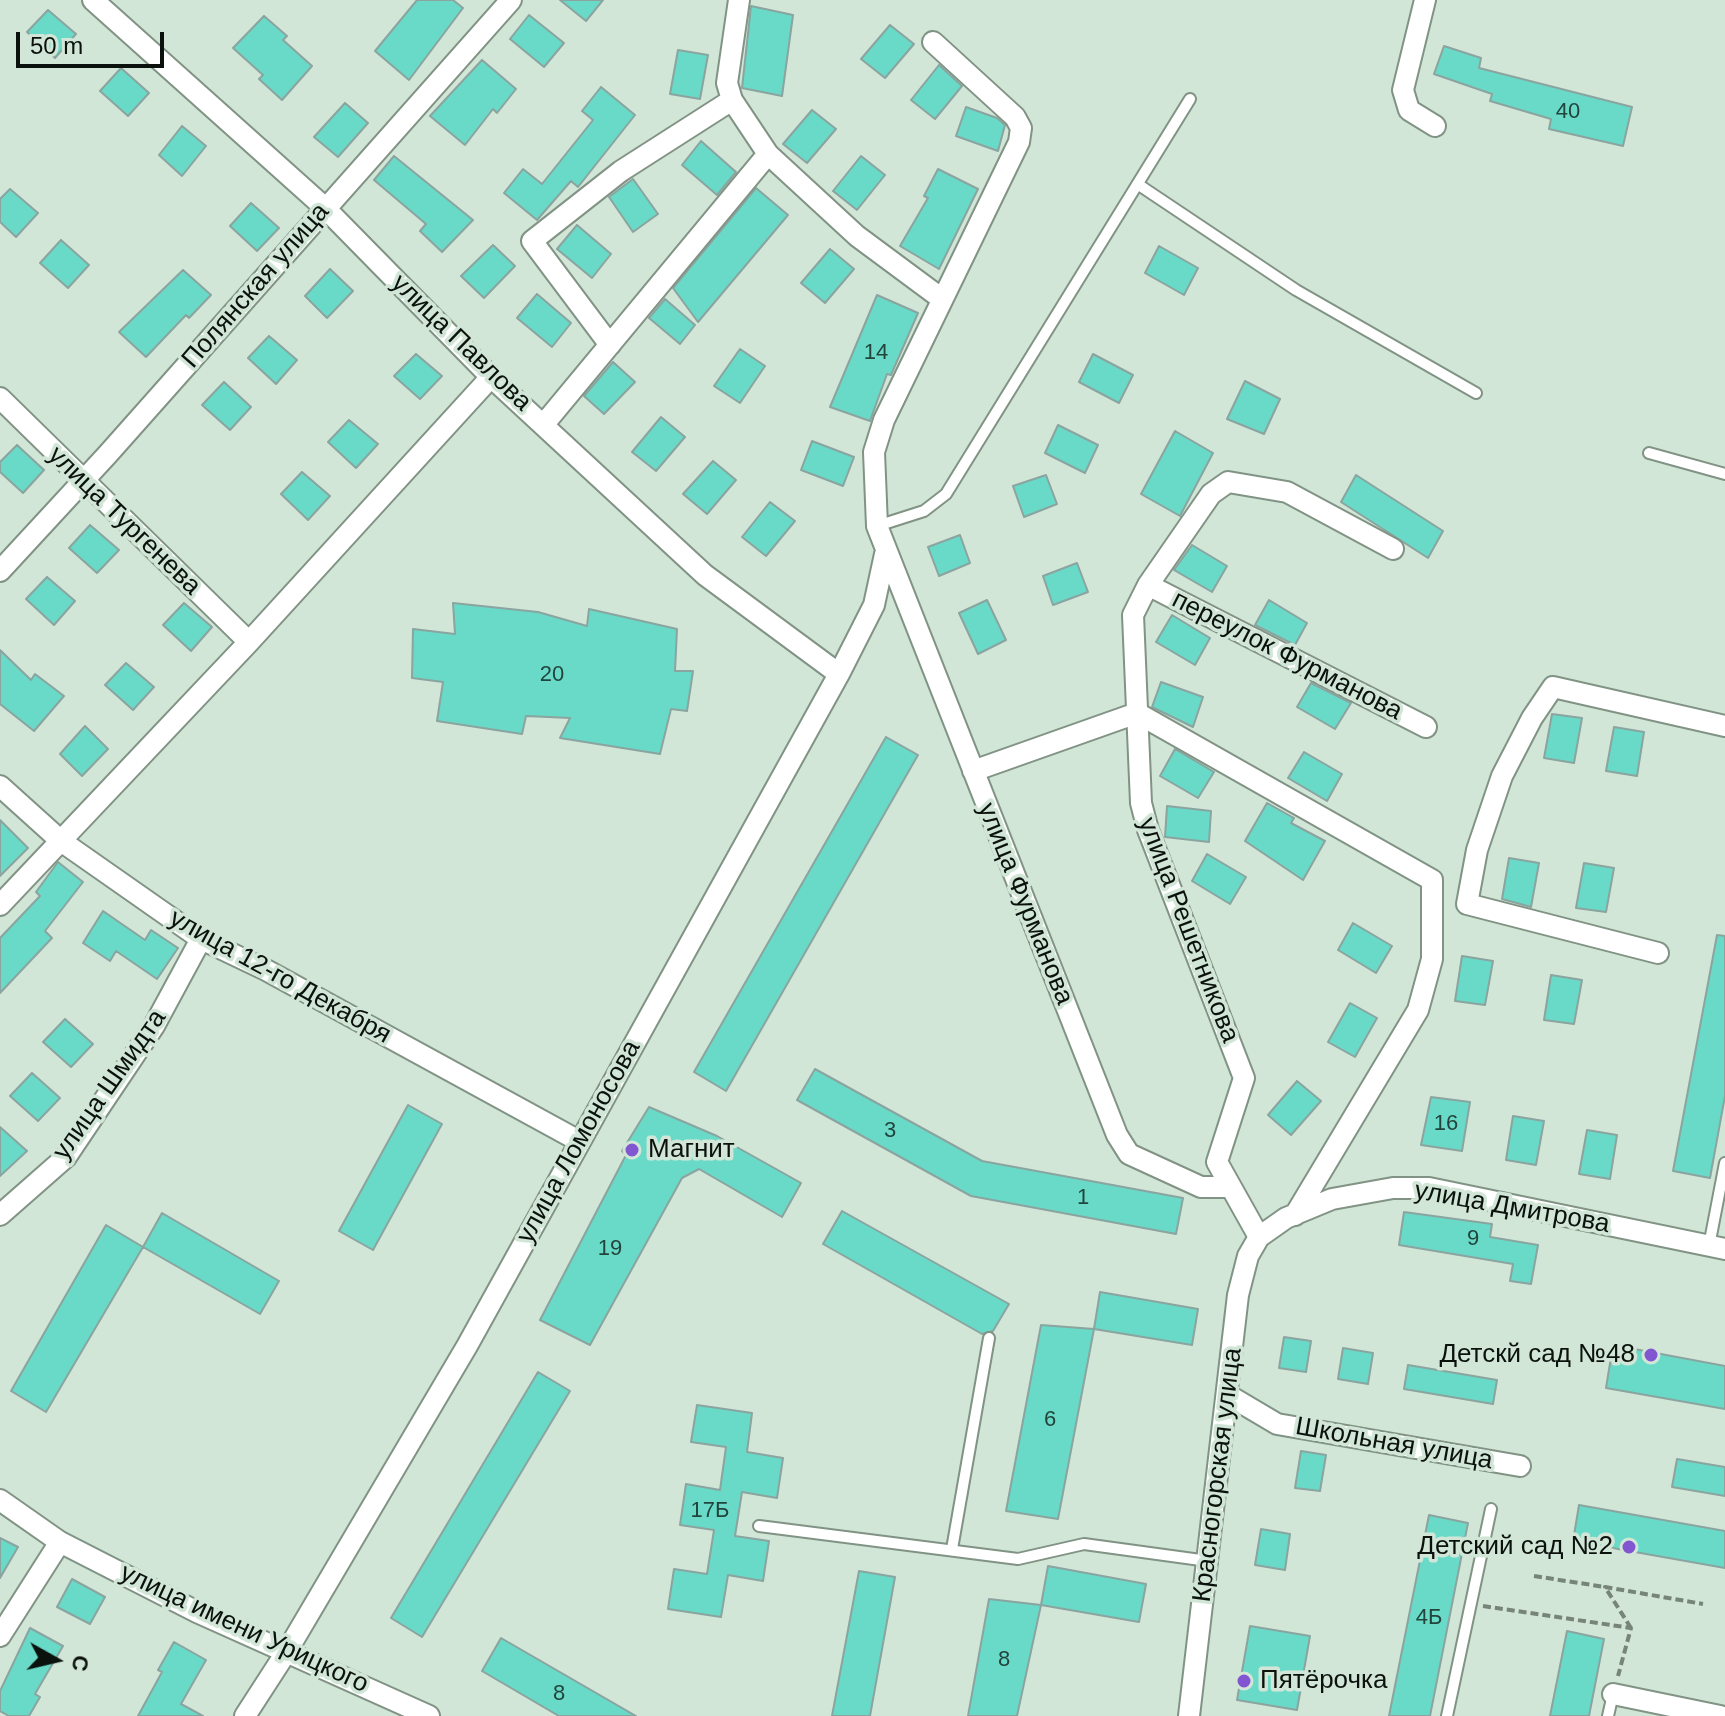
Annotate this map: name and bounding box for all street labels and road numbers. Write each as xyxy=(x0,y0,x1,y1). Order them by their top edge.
street label: Полянская улица xyxy=(176,197,336,375)
street label: улица Павлова xyxy=(384,268,538,418)
street label: улица Тургенева xyxy=(41,440,207,602)
street label: переулок Фурманова xyxy=(1167,584,1407,728)
street label: улица Фурманова xyxy=(970,799,1080,1009)
street label: улица Решетникова xyxy=(1131,813,1245,1047)
street label: улица 12-го Декабря xyxy=(164,903,396,1051)
street label: улица Шмидта xyxy=(47,1004,173,1166)
street label: улица Ломоносова xyxy=(510,1035,648,1249)
street label: улица Дмитрова xyxy=(1412,1175,1612,1241)
street label: Красногорская улица xyxy=(1187,1346,1249,1604)
street label: Школьная улица xyxy=(1293,1411,1495,1477)
street label: улица имени Урицкого xyxy=(115,1558,373,1700)

